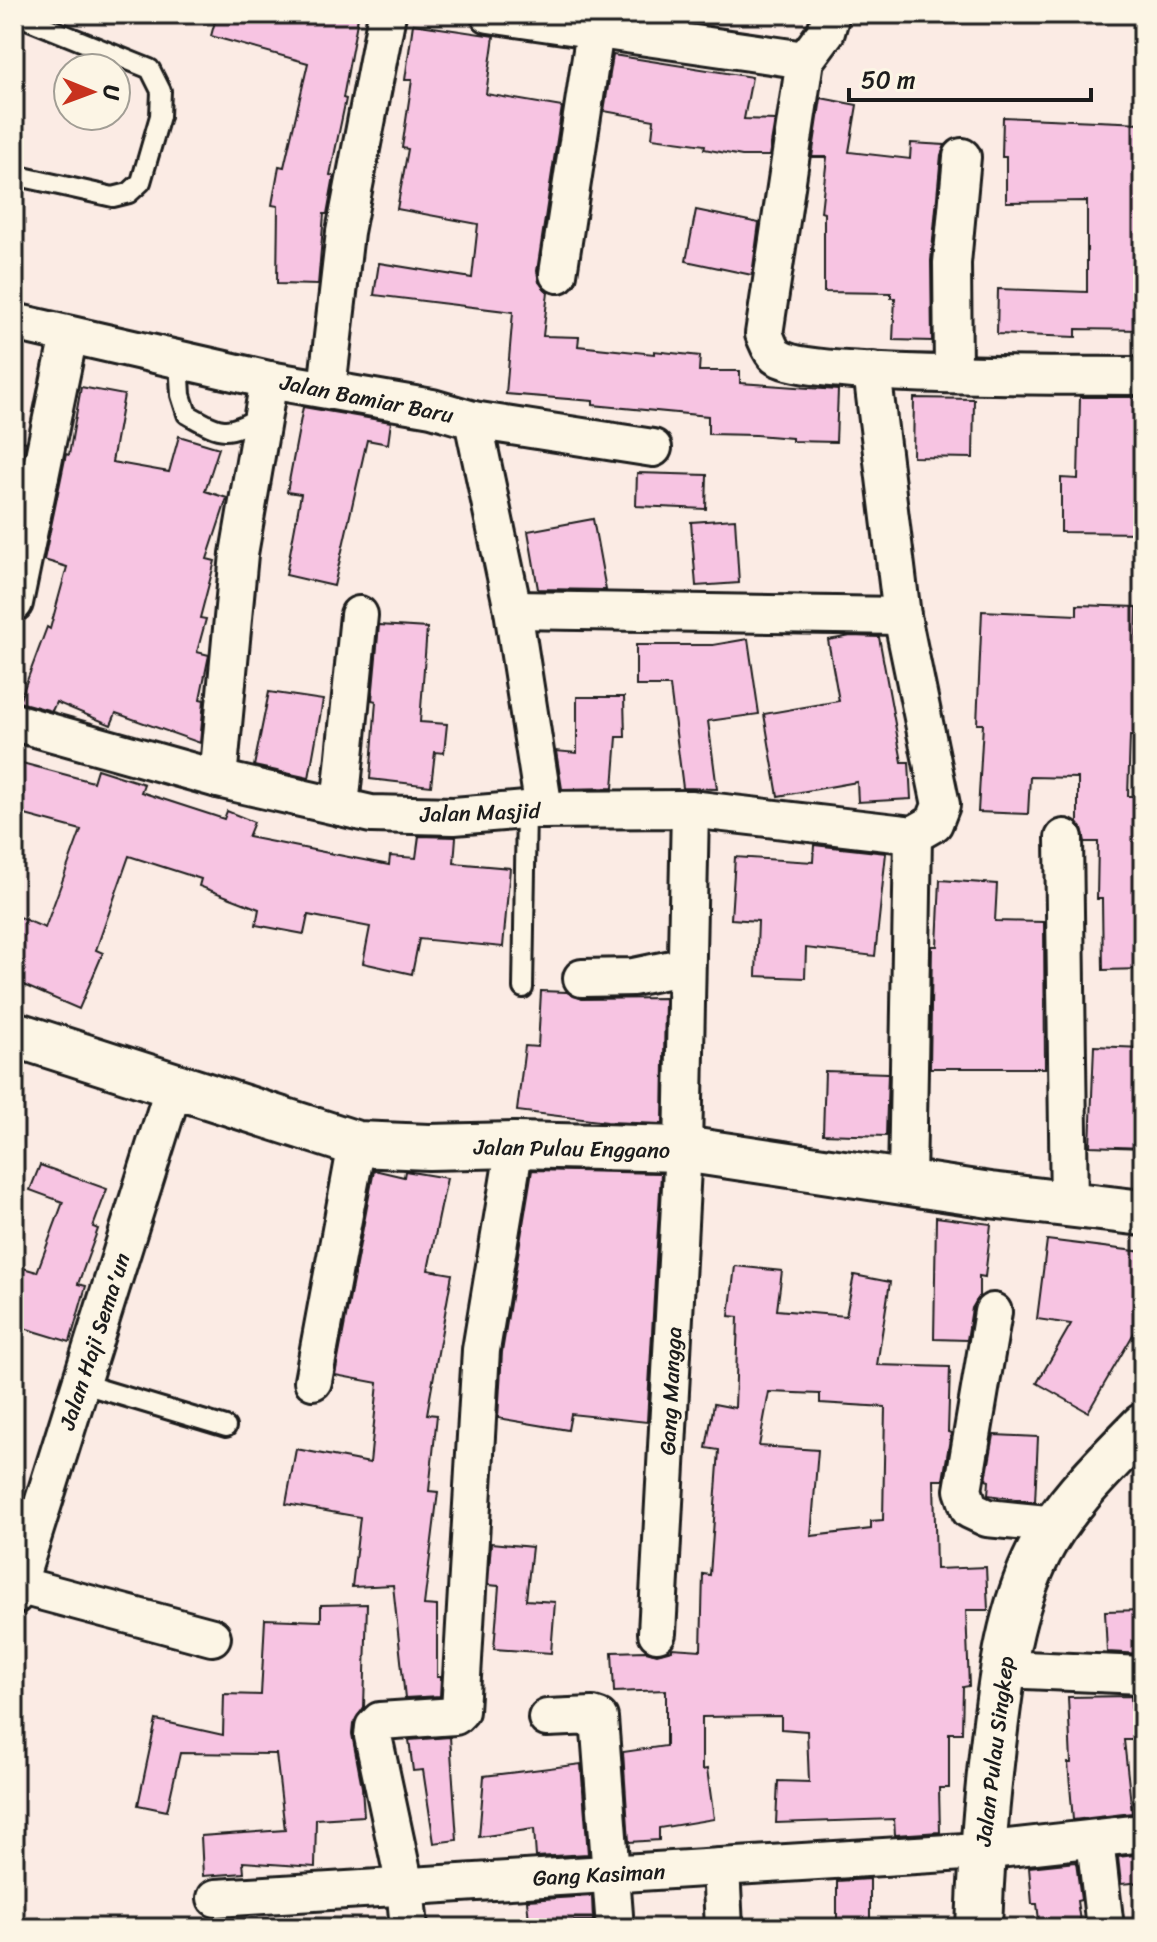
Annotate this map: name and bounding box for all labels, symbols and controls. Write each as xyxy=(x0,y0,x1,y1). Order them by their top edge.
north arrow xyxy=(52,52,132,132)
scale bar xyxy=(849,52,1091,102)
text: 50 m xyxy=(861,59,916,101)
text: U xyxy=(92,85,131,101)
street label: Jalan Bamiar Baru xyxy=(276,362,457,434)
street label: Jalan Masjid xyxy=(418,791,542,834)
street label: Jalan Pulau Enggano xyxy=(473,1127,670,1170)
street label: Jalan Haji Sema'un xyxy=(47,1248,141,1436)
street label: Gang Mangga xyxy=(648,1326,693,1456)
street label: Jalan Pulau Singkep xyxy=(963,1653,1026,1849)
street label: Gang Kasiman xyxy=(532,1852,666,1897)

